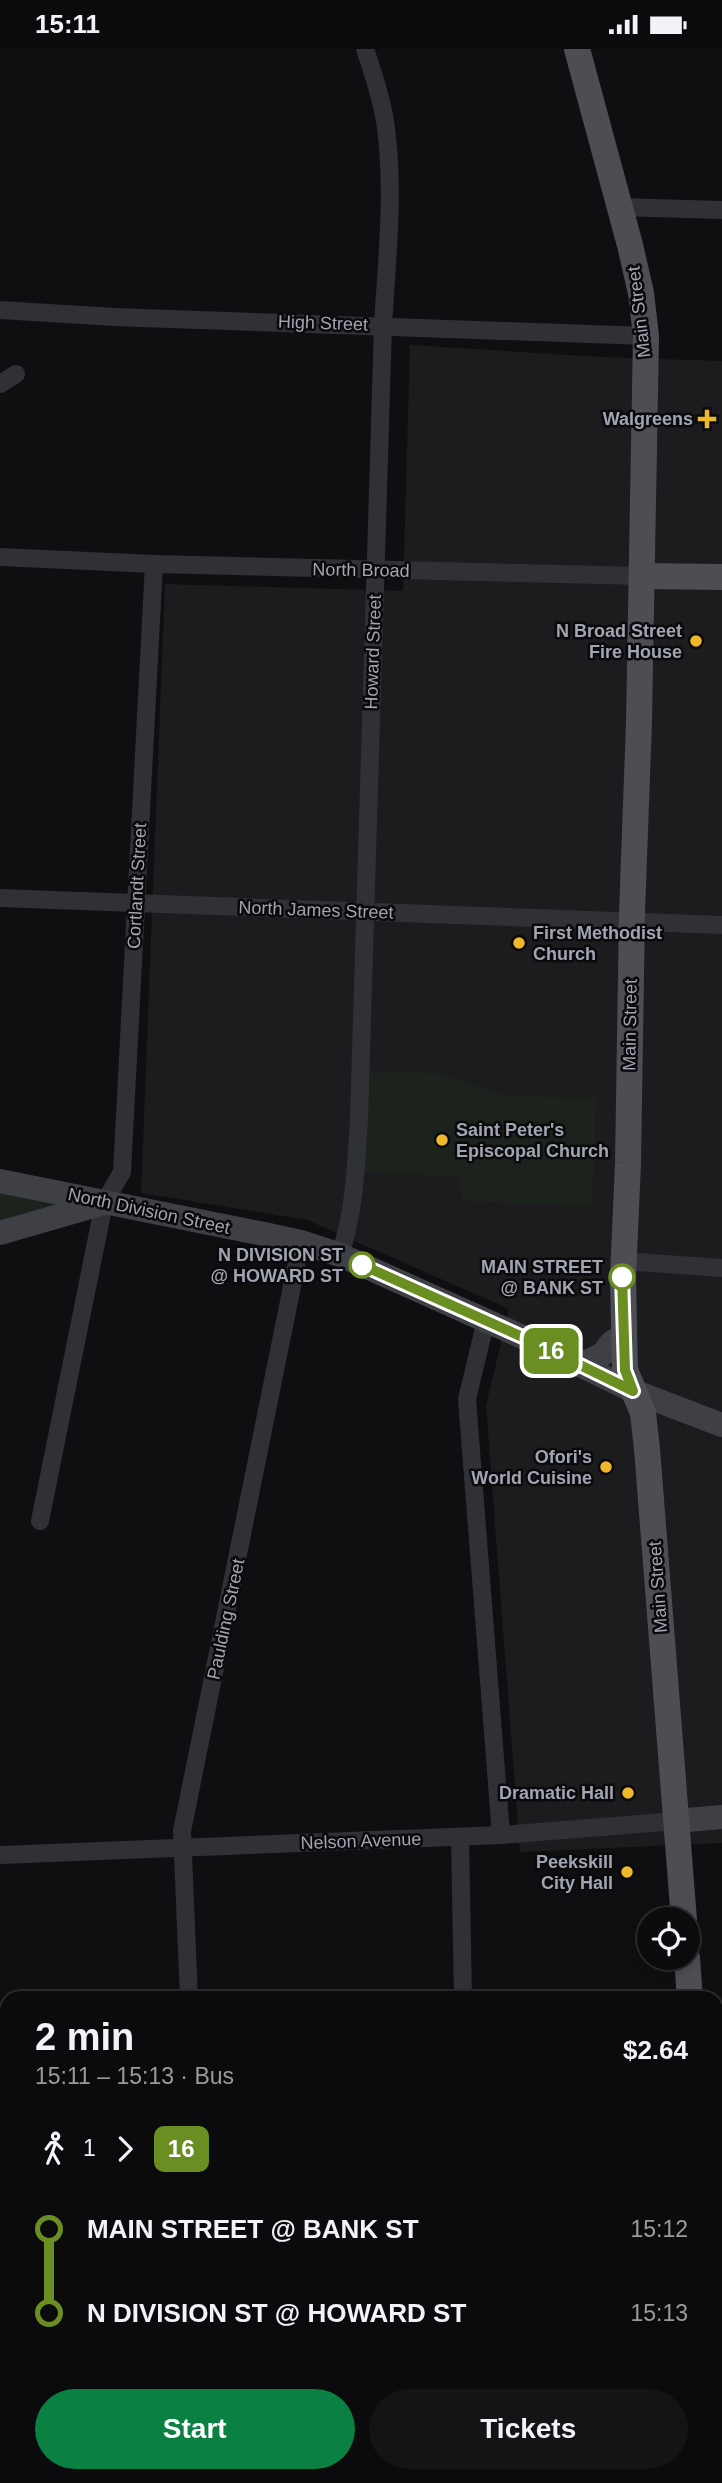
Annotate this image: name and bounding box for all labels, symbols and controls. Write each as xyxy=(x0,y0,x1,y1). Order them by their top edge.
text: 15:11 xyxy=(35,9,100,39)
street label: Main Street xyxy=(623,265,655,359)
street label: High Street xyxy=(278,311,368,335)
place label: Walgreens xyxy=(603,409,693,429)
marker: Walgreens xyxy=(699,411,715,427)
street label: North Broad xyxy=(312,559,410,581)
street label: Howard Street xyxy=(361,594,385,710)
place label: N Broad Street Fire House xyxy=(556,621,682,662)
marker: N Broad Street Fire House xyxy=(688,633,704,649)
street label: Cortlandt Street xyxy=(124,823,150,949)
street label: North James Street xyxy=(238,897,394,923)
place label: First Methodist Church xyxy=(533,923,662,964)
marker: First Methodist Church xyxy=(511,935,527,951)
street label: Main Street xyxy=(619,979,641,1071)
place label: Saint Peter's Episcopal Church xyxy=(456,1120,609,1161)
marker: Saint Peter's Episcopal Church xyxy=(434,1132,450,1148)
street label: North Division Street xyxy=(66,1184,232,1238)
place label: N DIVISION ST @ HOWARD ST xyxy=(210,1245,343,1286)
marker: N DIVISION ST @ HOWARD ST xyxy=(349,1252,375,1278)
place label: MAIN STREET @ BANK ST xyxy=(481,1257,603,1298)
marker: MAIN STREET @ BANK ST xyxy=(609,1264,635,1290)
line badge: 16 xyxy=(520,1328,582,1374)
text: 16 xyxy=(538,1337,564,1364)
place label: Ofori's World Cuisine xyxy=(471,1447,592,1488)
marker: Ofori's World Cuisine xyxy=(598,1459,614,1475)
street label: Main Street xyxy=(645,1540,671,1634)
street label: Paulding Street xyxy=(203,1557,249,1681)
place label: Dramatic Hall xyxy=(499,1783,614,1803)
marker: Dramatic Hall xyxy=(620,1785,636,1801)
street label: Nelson Avenue xyxy=(300,1829,422,1853)
place label: Peekskill City Hall xyxy=(536,1852,613,1893)
marker: Peekskill City Hall xyxy=(619,1864,635,1880)
map controls xyxy=(637,1907,700,1970)
button: locate xyxy=(637,1907,700,1970)
text: 2 min xyxy=(35,2016,134,2058)
text: $2.64 xyxy=(623,2035,688,2065)
text: 15:11 – 15:13 · Bus xyxy=(35,2063,234,2089)
icon: walk xyxy=(35,2130,73,2168)
icon: forward xyxy=(106,2130,144,2168)
text: 1 xyxy=(83,2135,96,2161)
text: 16 xyxy=(168,2135,195,2162)
text: MAIN STREET @ BANK ST xyxy=(87,2214,419,2244)
text: 15:12 xyxy=(630,2216,688,2242)
text: N DIVISION ST @ HOWARD ST xyxy=(87,2298,466,2328)
text: 15:13 xyxy=(630,2300,688,2326)
button: Start xyxy=(35,2389,355,2469)
button: Tickets xyxy=(369,2389,688,2469)

